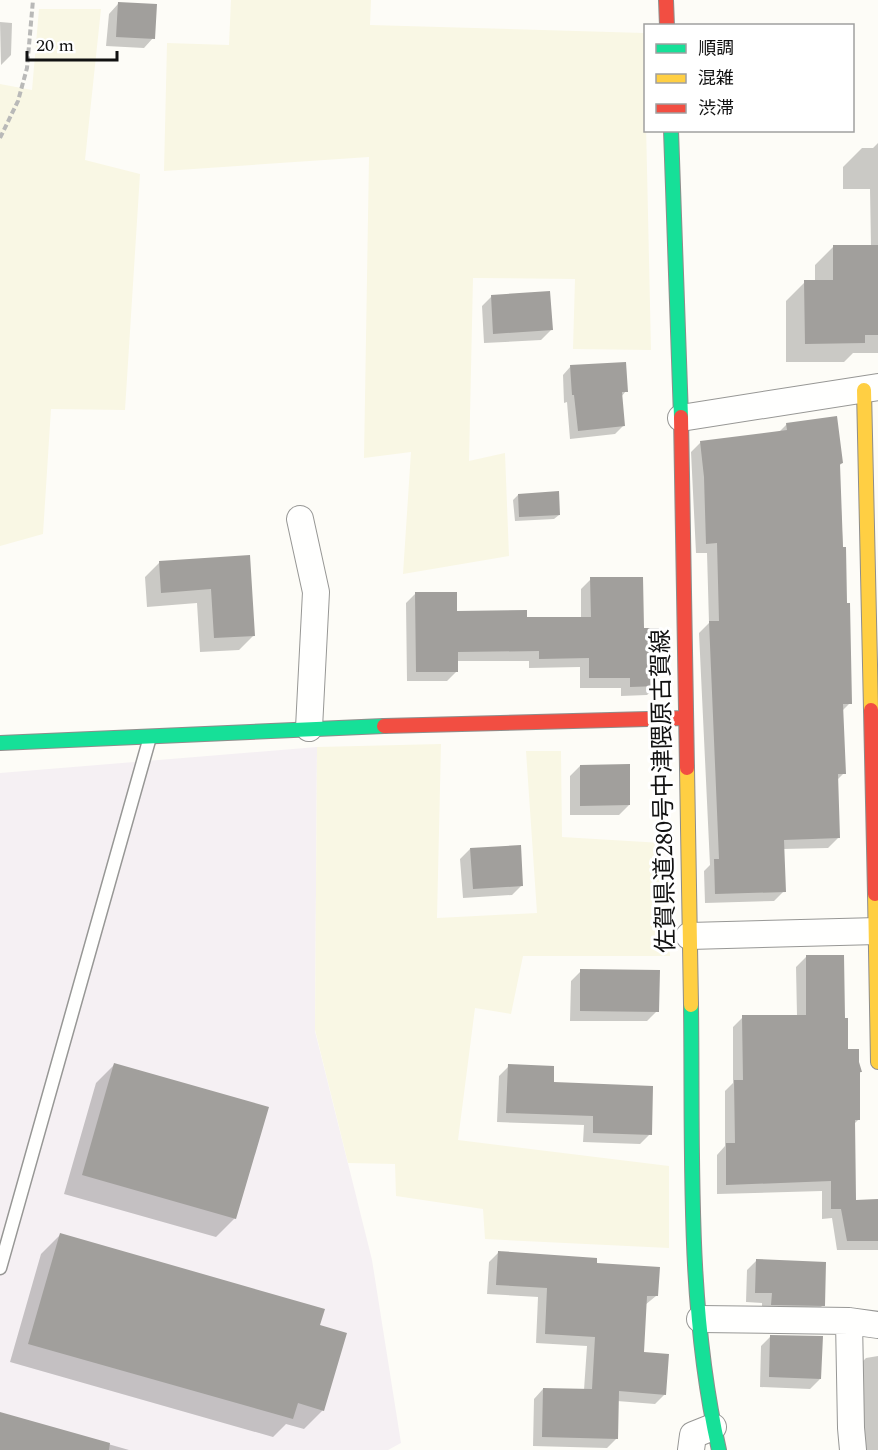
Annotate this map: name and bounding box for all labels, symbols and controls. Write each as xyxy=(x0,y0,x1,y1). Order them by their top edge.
scale bar xyxy=(27,24,117,62)
legend xyxy=(644,24,854,132)
text: 20 m xyxy=(36,32,74,59)
text: 順調 xyxy=(698,35,734,62)
text: 混雑 xyxy=(698,65,734,92)
text: 渋滞 xyxy=(698,95,734,122)
street label: 佐賀県道280号中津隈原古賀線 xyxy=(643,629,685,953)

